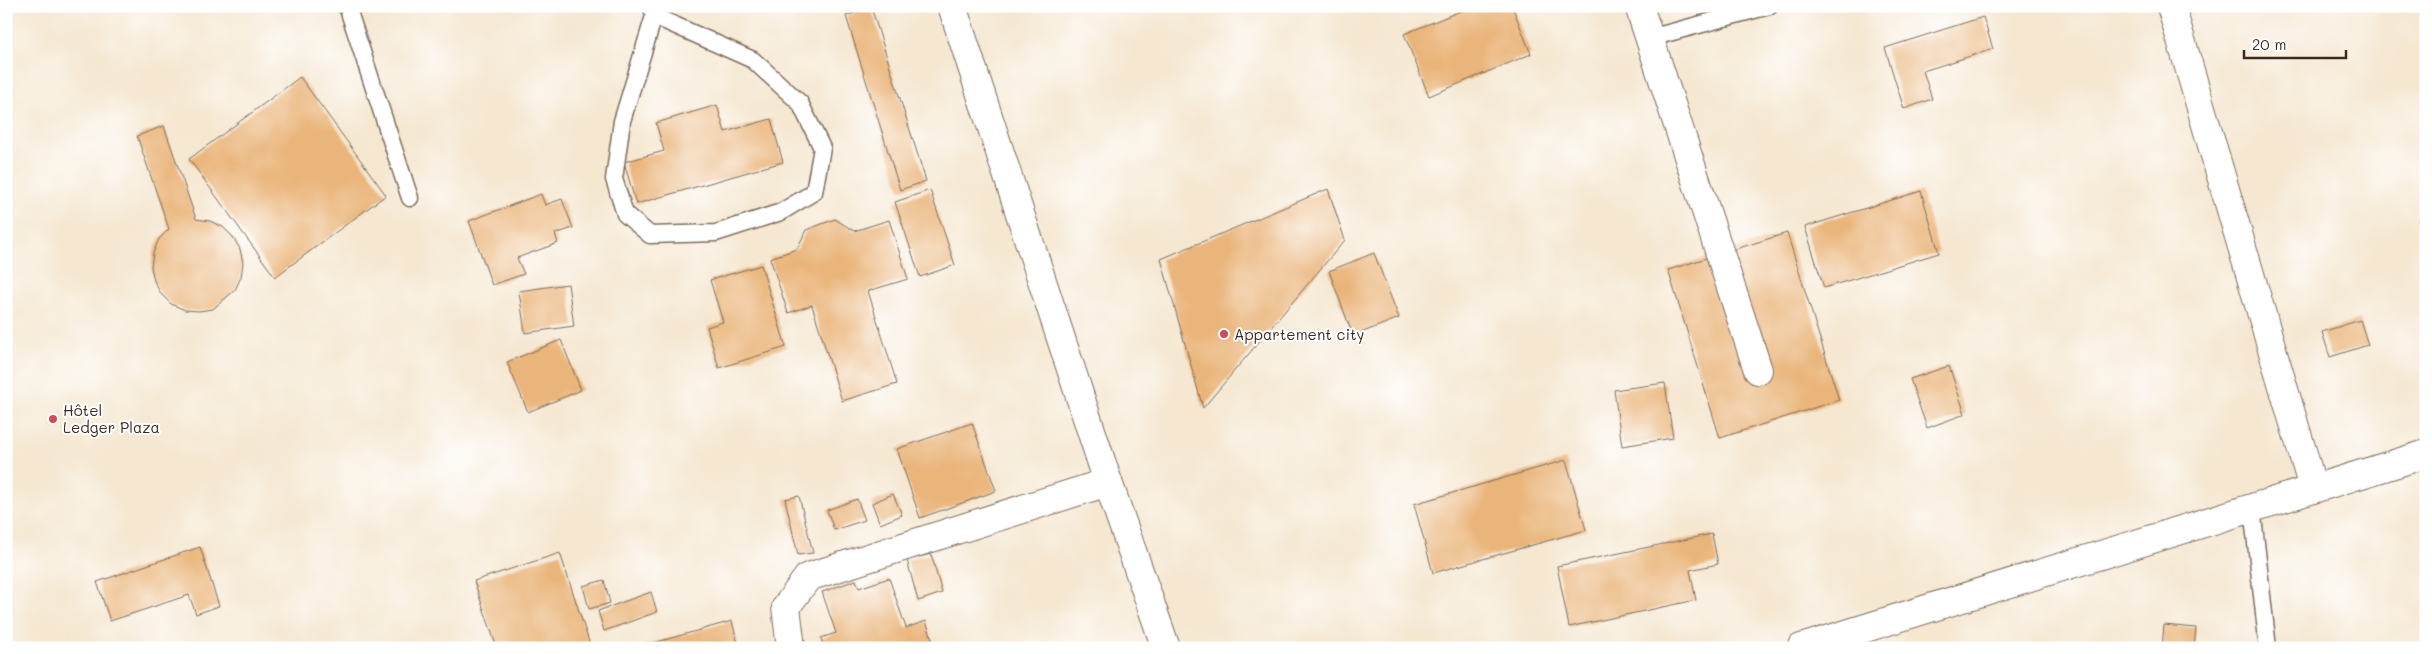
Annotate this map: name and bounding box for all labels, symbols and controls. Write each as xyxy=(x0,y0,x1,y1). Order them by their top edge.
scale bar xyxy=(2244,28,2347,60)
text: 20 m xyxy=(2252,34,2286,54)
place label: Appartement city xyxy=(1234,324,1365,344)
marker: Appartement city xyxy=(1218,328,1230,340)
place label: Hôtel Ledger Plaza xyxy=(63,400,160,437)
marker: Hôtel Ledger Plaza xyxy=(47,413,59,425)

